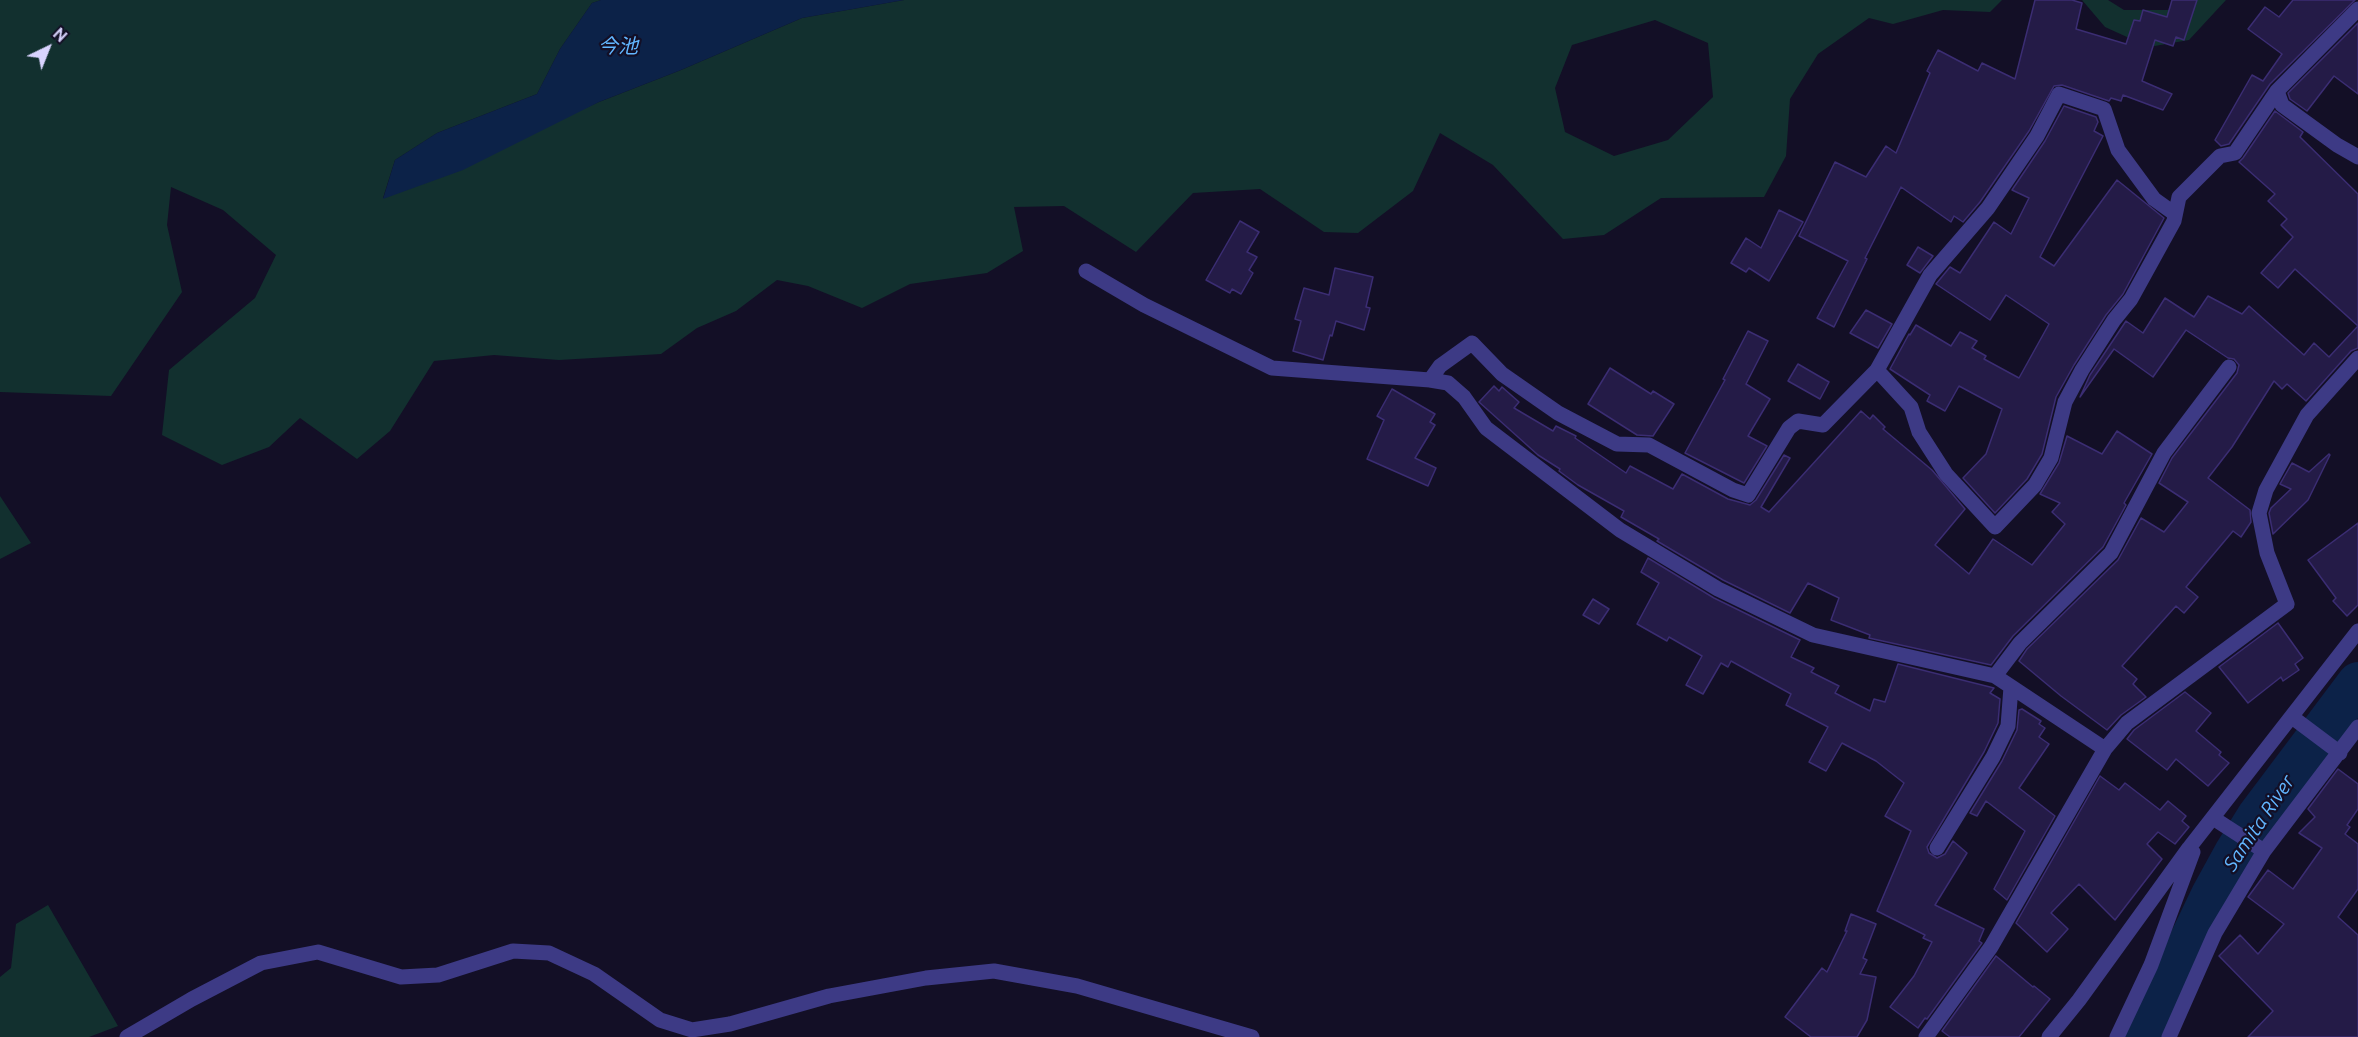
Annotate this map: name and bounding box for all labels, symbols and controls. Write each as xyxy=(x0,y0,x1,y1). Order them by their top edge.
north arrow xyxy=(18,18,78,78)
text: N xyxy=(50,24,71,45)
water label: 今池 xyxy=(598,34,638,58)
water label: Samita River xyxy=(2218,771,2300,875)

